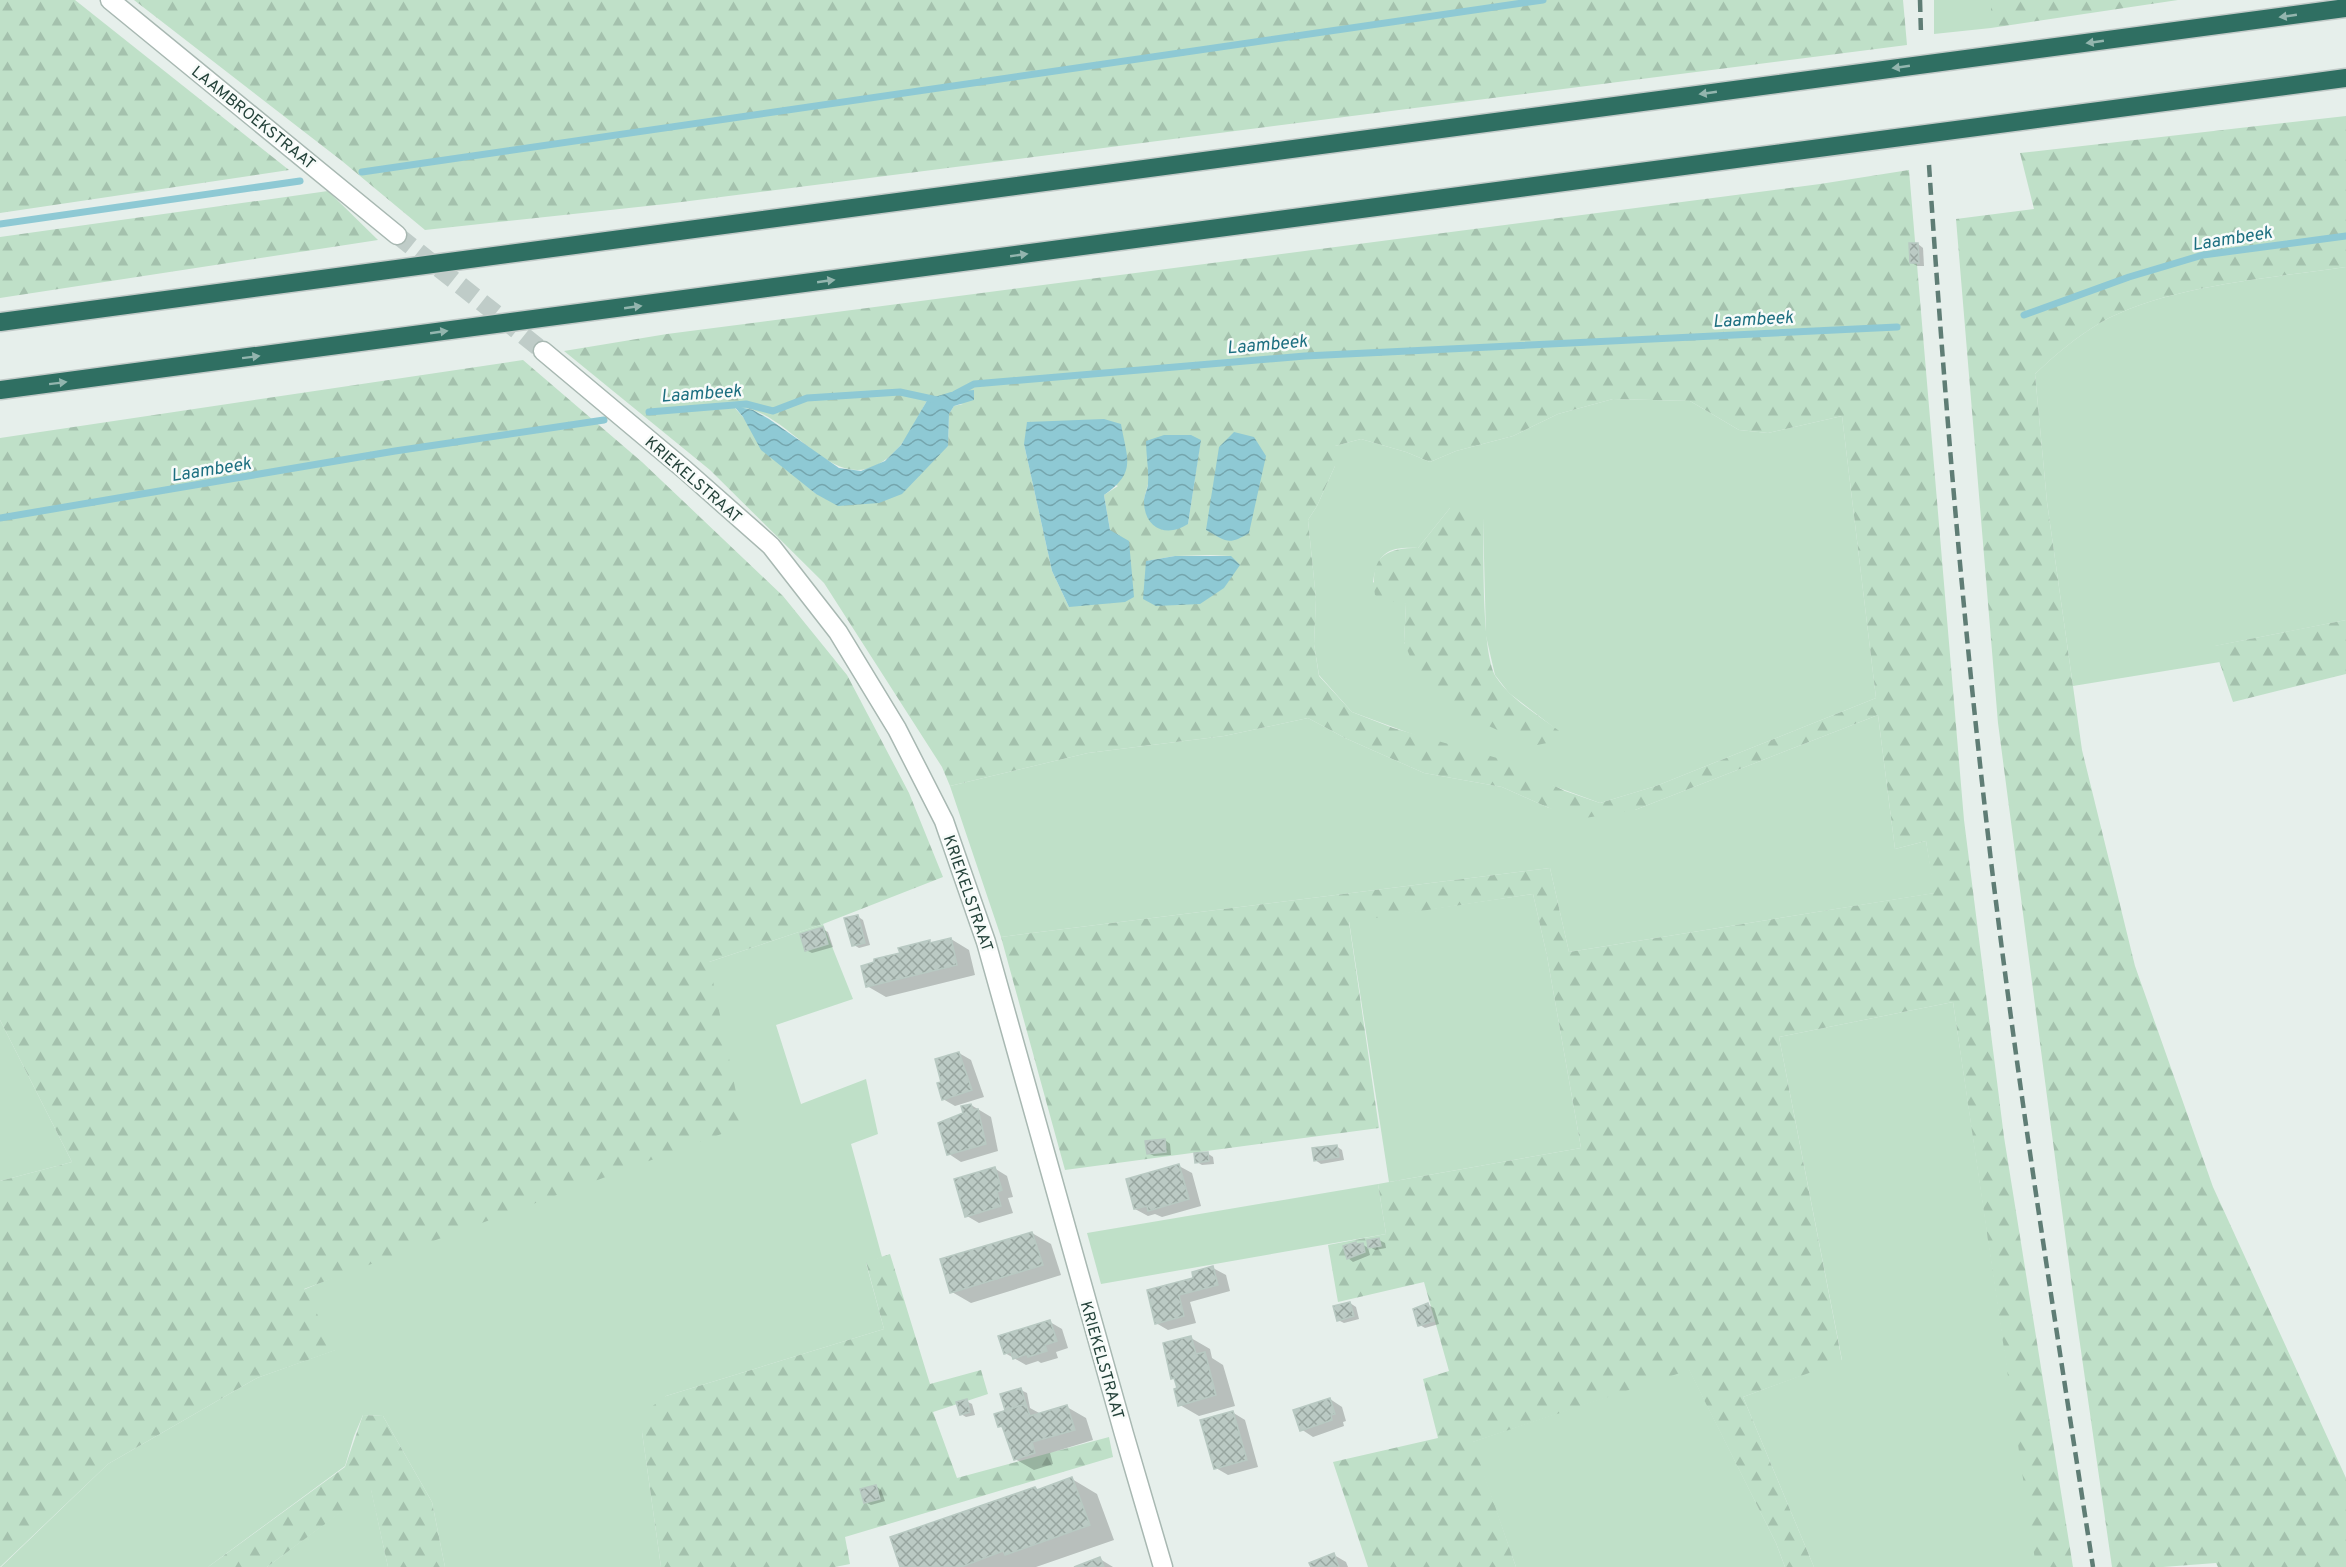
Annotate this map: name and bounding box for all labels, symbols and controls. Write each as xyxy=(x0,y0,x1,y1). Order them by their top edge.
one-way arrow xyxy=(2278,11,2297,20)
one-way arrow xyxy=(2085,37,2104,46)
street label: LAAMBROEKSTRAAT xyxy=(187,62,319,175)
one-way arrow xyxy=(1892,63,1911,72)
one-way arrow xyxy=(1699,89,1718,98)
water label: Laambeek xyxy=(2191,222,2275,257)
one-way arrow xyxy=(1010,250,1029,260)
one-way arrow xyxy=(817,276,836,285)
one-way arrow xyxy=(623,302,642,311)
water label: Laambeek xyxy=(1712,307,1795,334)
one-way arrow xyxy=(430,328,449,337)
water label: Laambeek xyxy=(1226,330,1309,360)
one-way arrow xyxy=(242,353,261,362)
one-way arrow xyxy=(49,378,68,387)
water label: Laambeek xyxy=(660,380,743,409)
street label: KRIEKELSTRAAT xyxy=(640,433,745,528)
water label: Laambeek xyxy=(170,453,254,488)
street label: KRIEKELSTRAAT xyxy=(938,833,996,955)
street label: KRIEKELSTRAAT xyxy=(1075,1299,1128,1422)

